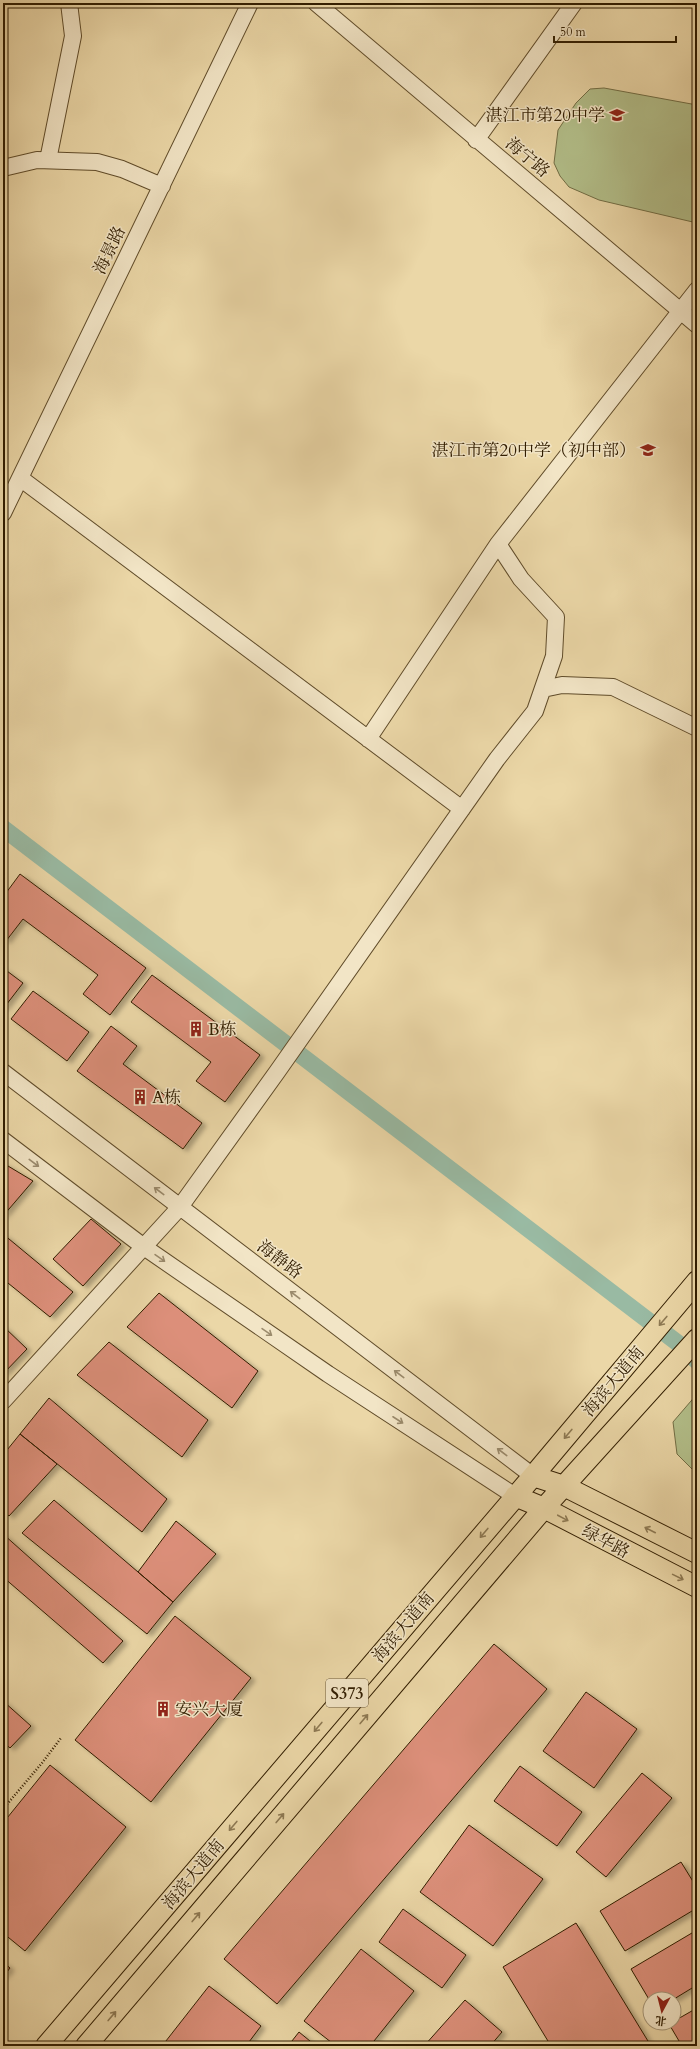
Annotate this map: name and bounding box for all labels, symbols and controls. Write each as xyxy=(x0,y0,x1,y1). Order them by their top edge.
scale bar xyxy=(554,18,676,44)
text: 50 m xyxy=(560,24,587,40)
place label: 湛江市第20中学 xyxy=(486,104,605,127)
school or university icon: 湛江市第20中学 xyxy=(608,106,626,124)
street label: 海宁路 xyxy=(501,132,555,183)
street label: 海景路 xyxy=(88,222,131,278)
place label: 湛江市第20中学（初中部） xyxy=(432,439,636,462)
school or university icon: 湛江市第20中学（初中部） xyxy=(639,441,657,459)
place label: B栋 xyxy=(208,1018,237,1041)
building icon: B栋 xyxy=(187,1020,205,1038)
place label: A栋 xyxy=(152,1086,181,1109)
building icon: A栋 xyxy=(131,1088,149,1106)
one-way arrow xyxy=(28,1159,39,1167)
one-way arrow xyxy=(153,1186,164,1195)
street label: 海静路 xyxy=(252,1235,307,1284)
one-way arrow xyxy=(154,1254,165,1262)
one-way arrow xyxy=(290,1291,301,1299)
one-way arrow xyxy=(659,1315,668,1326)
one-way arrow xyxy=(262,1328,273,1336)
street label: 海滨大道南 xyxy=(577,1341,650,1421)
one-way arrow xyxy=(393,1369,404,1378)
one-way arrow xyxy=(393,1416,404,1424)
one-way arrow xyxy=(564,1429,573,1439)
one-way arrow xyxy=(497,1448,508,1457)
one-way arrow xyxy=(557,1515,569,1522)
street label: 绿华路 xyxy=(578,1519,634,1564)
one-way arrow xyxy=(644,1526,656,1533)
one-way arrow xyxy=(479,1527,488,1538)
one-way arrow xyxy=(672,1574,684,1581)
street label: 海滨大道南 xyxy=(367,1587,440,1667)
road number: S373 xyxy=(326,1679,368,1707)
place label: 安兴大厦 xyxy=(175,1698,243,1721)
building icon: 安兴大厦 xyxy=(154,1700,172,1718)
one-way arrow xyxy=(360,1714,369,1725)
one-way arrow xyxy=(313,1722,322,1733)
one-way arrow xyxy=(276,1813,285,1824)
one-way arrow xyxy=(229,1821,238,1832)
street label: 海滨大道南 xyxy=(157,1834,230,1914)
one-way arrow xyxy=(191,1912,200,1923)
north arrow xyxy=(642,1991,682,2031)
one-way arrow xyxy=(107,2011,116,2022)
text: 北 xyxy=(654,2012,667,2029)

